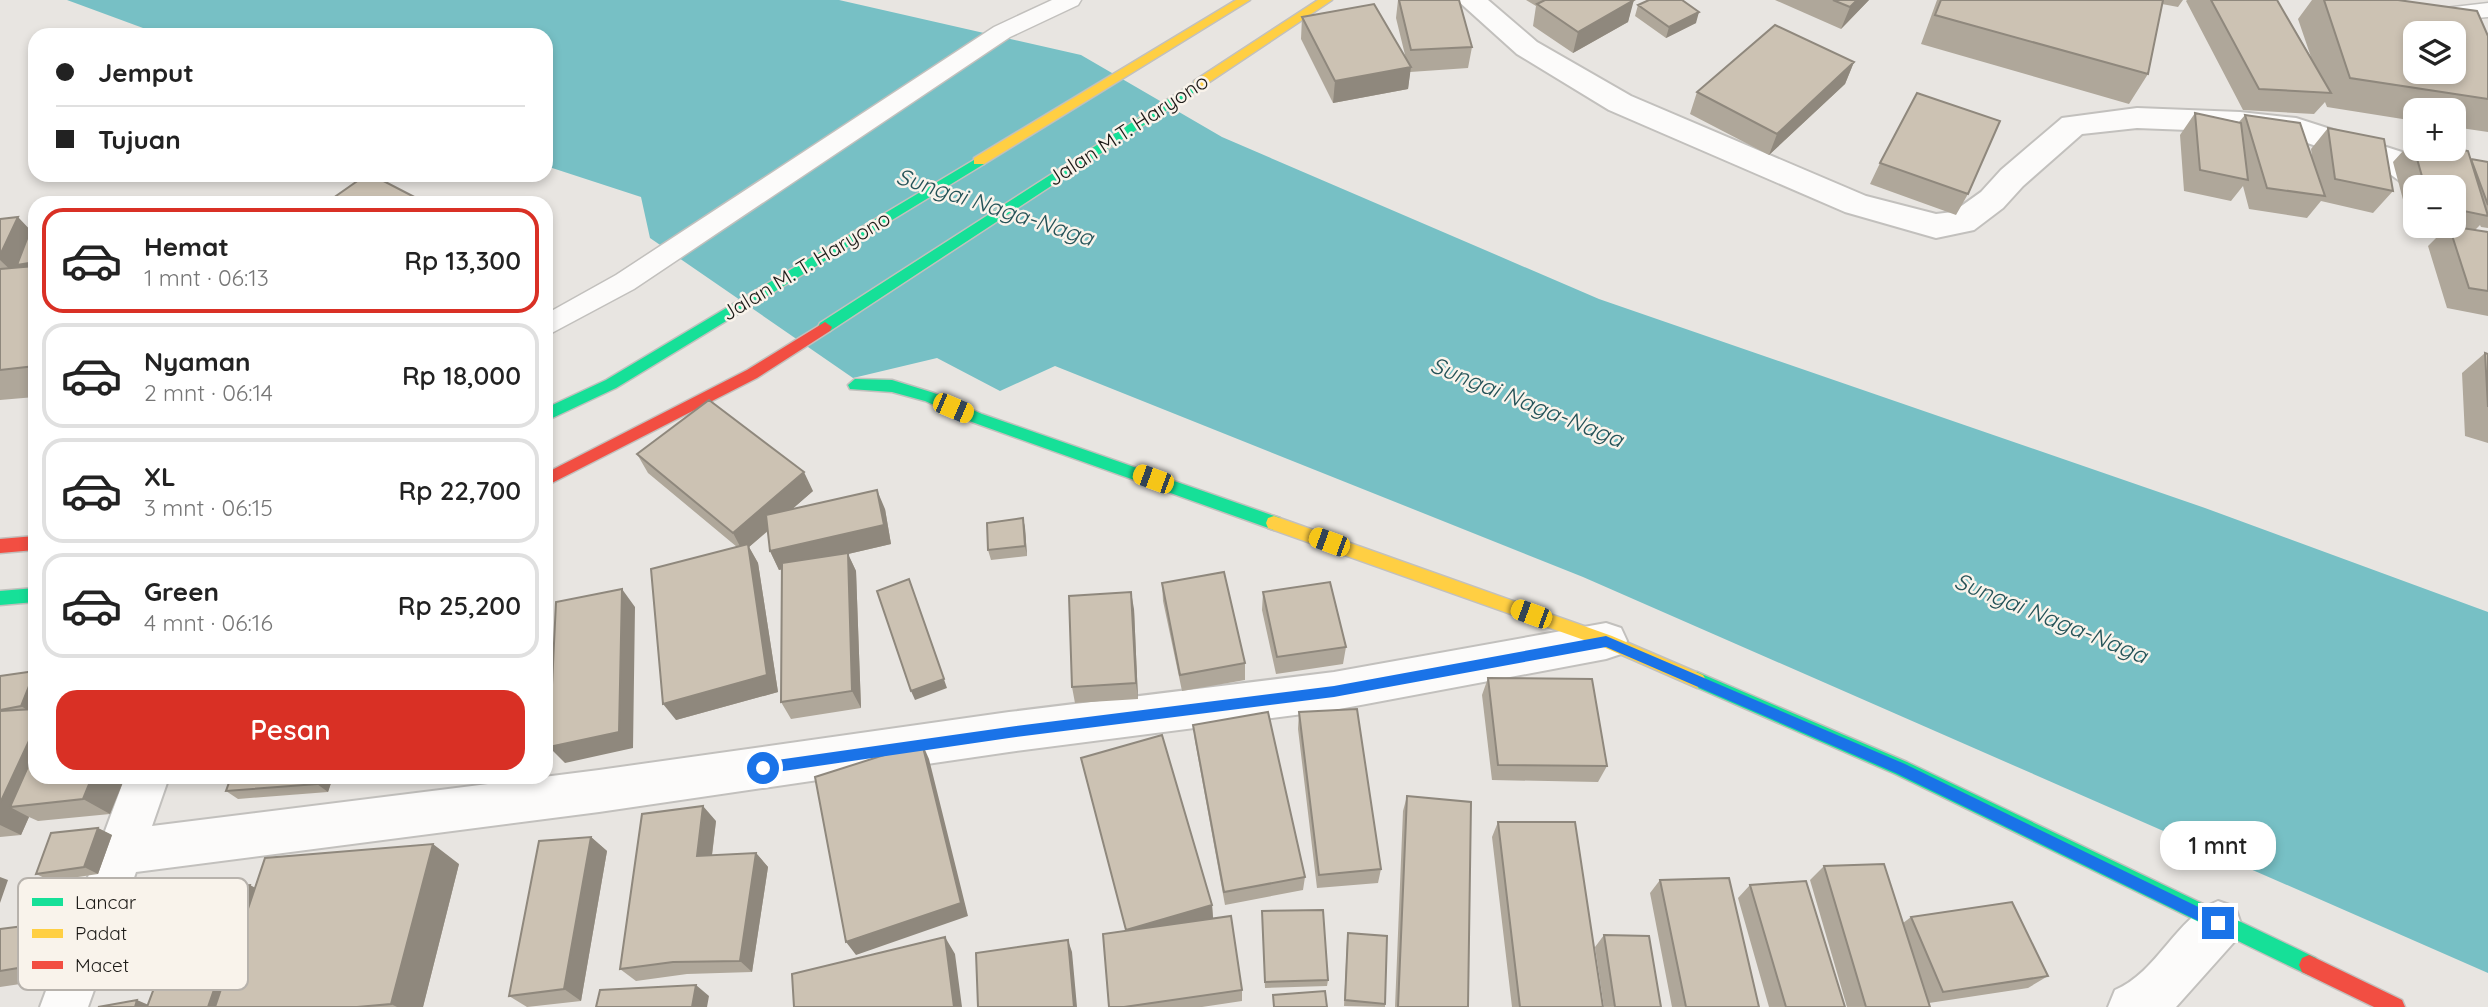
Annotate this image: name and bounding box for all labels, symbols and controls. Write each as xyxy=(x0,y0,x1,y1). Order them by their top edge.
map controls xyxy=(2403,21,2466,238)
button: layers xyxy=(2403,21,2466,84)
text: Jemput xyxy=(98,56,194,89)
street label: Jalan M.T. Haryono xyxy=(1042,67,1213,191)
button: + xyxy=(2403,98,2466,161)
text: Tujuan xyxy=(98,123,181,156)
water label: Sungai Naga-Naga xyxy=(893,161,1098,252)
button: − xyxy=(2403,175,2466,238)
street label: Jalan M. T. Haryono xyxy=(716,204,895,326)
icon: car xyxy=(60,229,123,292)
text: Hemat xyxy=(144,230,229,263)
text: Rp 13,300 xyxy=(404,244,521,277)
text: 1 mnt · 06:13 xyxy=(144,263,269,292)
icon: car xyxy=(60,344,123,407)
text: Nyaman xyxy=(144,345,251,378)
water label: Sungai Naga-Naga xyxy=(1427,350,1629,454)
text: Rp 18,000 xyxy=(402,359,521,392)
text: 2 mnt · 06:14 xyxy=(144,378,273,407)
car xyxy=(930,390,977,426)
icon: car xyxy=(60,459,123,522)
text: XL xyxy=(144,460,176,493)
car xyxy=(1130,462,1177,496)
text: Rp 22,700 xyxy=(399,474,521,507)
text: 3 mnt · 06:15 xyxy=(144,493,273,522)
car xyxy=(1306,525,1353,559)
water label: Sungai Naga-Naga xyxy=(1951,566,2153,670)
icon: car xyxy=(60,574,123,637)
text: Green xyxy=(144,575,219,608)
text: Rp 25,200 xyxy=(398,589,521,622)
car xyxy=(1508,597,1555,631)
text: 4 mnt · 06:16 xyxy=(144,608,273,637)
button: Pesan xyxy=(56,690,525,770)
route start xyxy=(747,752,779,784)
callout: 1 mnt xyxy=(2160,822,2276,870)
text: 1 mnt xyxy=(2189,831,2247,860)
legend xyxy=(18,878,248,990)
text: Lancar xyxy=(75,890,137,914)
route end xyxy=(2202,907,2234,939)
text: Padat xyxy=(75,921,127,945)
text: Macet xyxy=(75,953,129,977)

